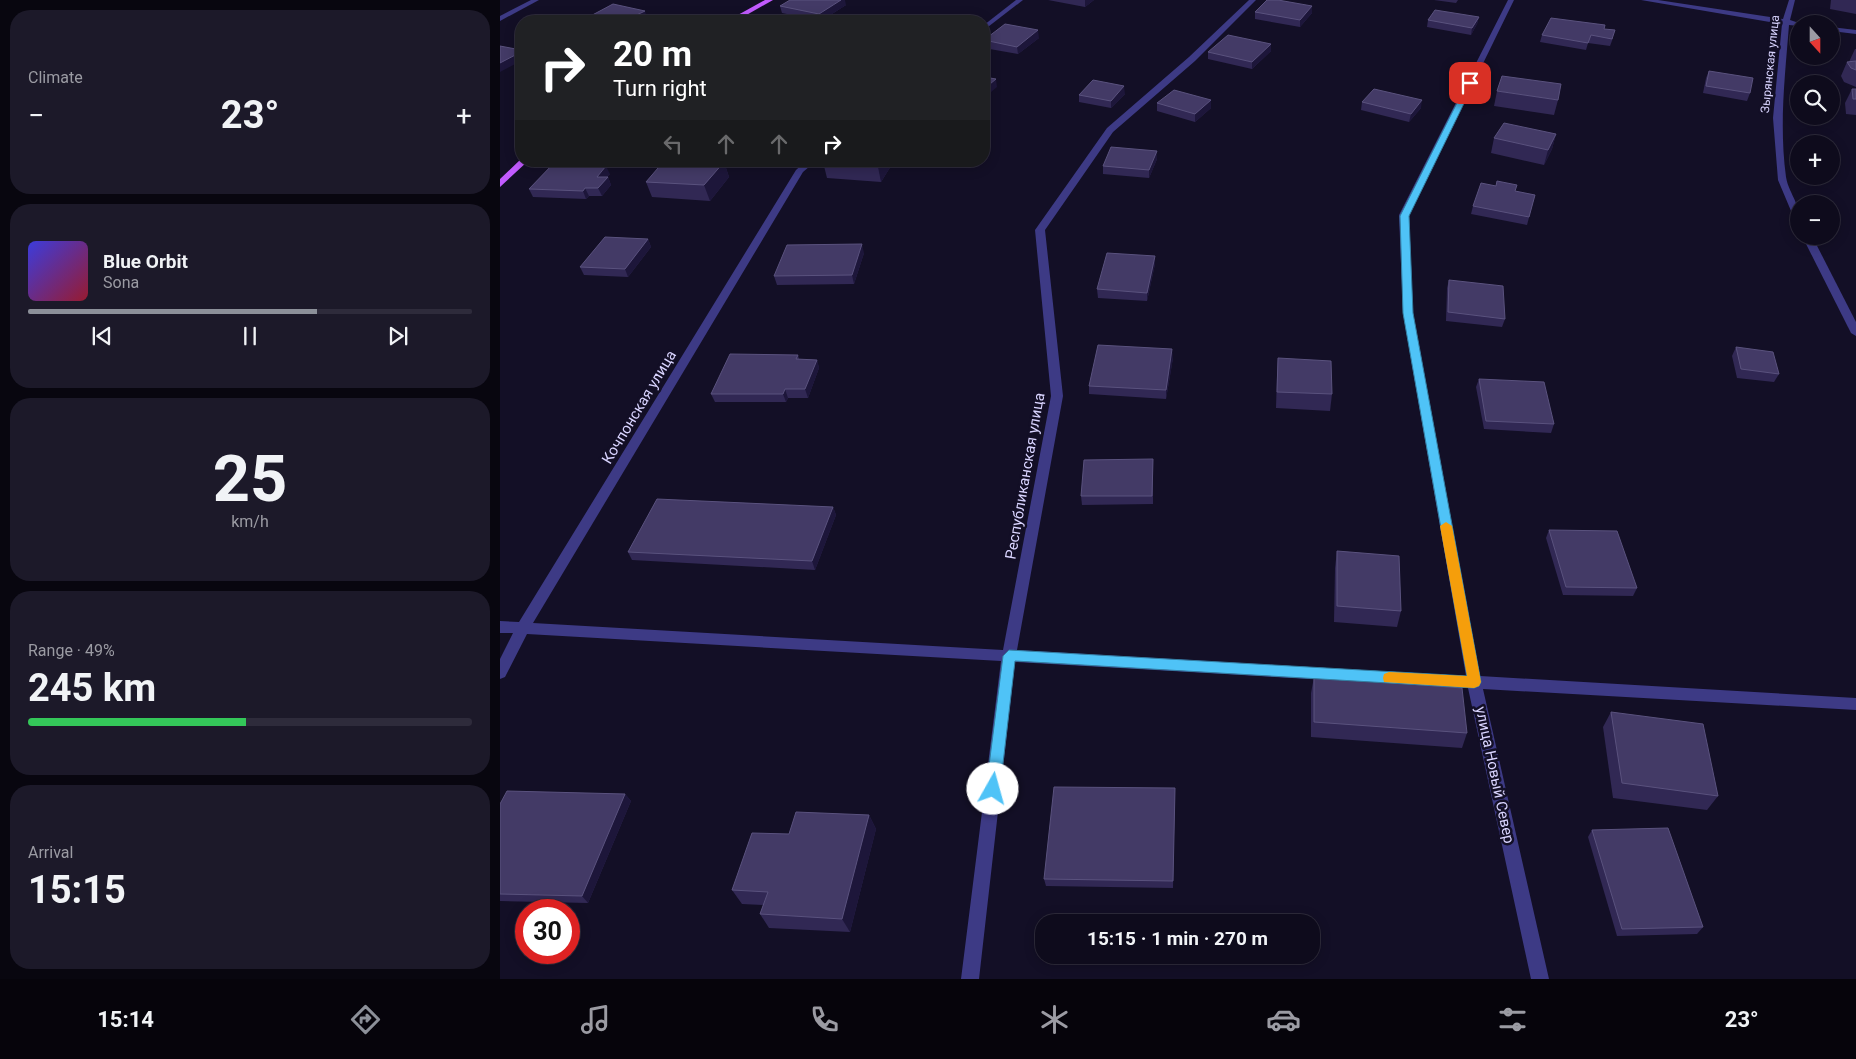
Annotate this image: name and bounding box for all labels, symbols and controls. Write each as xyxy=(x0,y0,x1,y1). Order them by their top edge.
street label: Зырянская улица xyxy=(1758,14,1782,114)
north arrow xyxy=(1790,15,1840,65)
map controls xyxy=(1790,15,1840,245)
text: 20 m xyxy=(613,34,692,75)
icon: right xyxy=(530,35,595,100)
pin xyxy=(1449,62,1491,104)
text: Climate xyxy=(28,68,83,87)
icon: arrive xyxy=(1456,69,1484,97)
button: search xyxy=(1790,75,1840,125)
text: Turn right xyxy=(613,76,707,101)
text: 23° xyxy=(221,93,279,137)
text: − xyxy=(28,99,44,132)
text: + xyxy=(456,99,472,132)
icon: left xyxy=(659,130,687,158)
icon: ahead xyxy=(712,130,740,158)
icon: ahead xyxy=(765,130,793,158)
icon: right xyxy=(818,130,846,158)
button: + xyxy=(1790,135,1840,185)
button: − xyxy=(1790,195,1840,245)
text: Blue Orbit xyxy=(103,250,188,273)
text: Sona xyxy=(103,273,139,292)
icon: previous xyxy=(88,322,116,350)
icon: pause xyxy=(236,322,264,350)
icon: next xyxy=(384,322,412,350)
street label: Кочпонская улица xyxy=(598,347,680,467)
street label: Республиканская улица xyxy=(1001,391,1049,561)
text: 25 xyxy=(213,441,287,517)
text: km/h xyxy=(231,512,269,531)
text: Range · 49% xyxy=(28,641,115,660)
text: 245 km xyxy=(28,666,156,710)
street label: улица Новый Север xyxy=(1472,705,1518,845)
position arrow xyxy=(966,762,1018,814)
text: Arrival xyxy=(28,843,73,862)
text: 15:15 xyxy=(28,868,126,912)
speed limit sign: 30 xyxy=(515,899,580,964)
text: 15:15 · 1 min · 270 m xyxy=(1087,927,1268,950)
icon: directions xyxy=(348,1002,383,1037)
icon: music xyxy=(578,1002,613,1037)
icon: phone xyxy=(807,1002,842,1037)
icon: climate xyxy=(1037,1002,1072,1037)
icon: car xyxy=(1266,1002,1301,1037)
icon: filters xyxy=(1495,1002,1530,1037)
text: 15:14 xyxy=(97,1007,154,1032)
text: 23° xyxy=(1725,1007,1759,1032)

